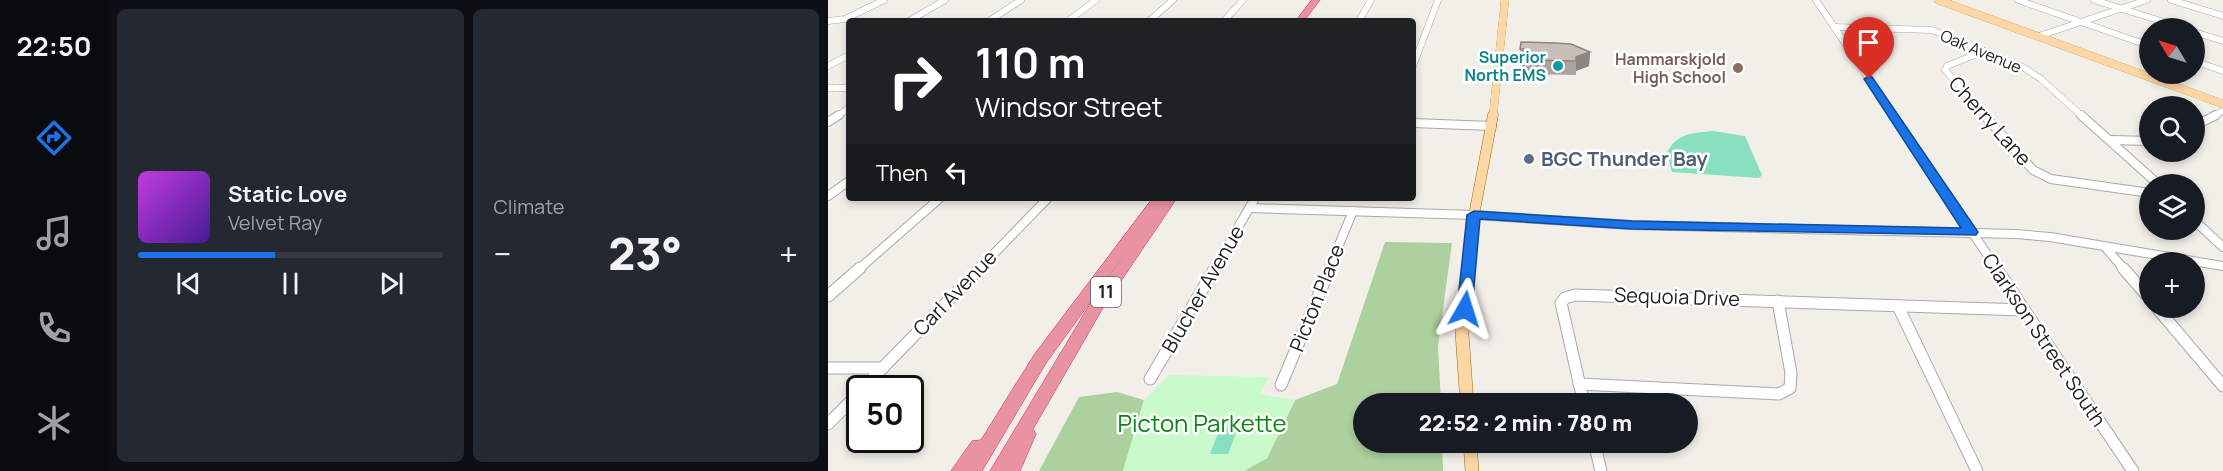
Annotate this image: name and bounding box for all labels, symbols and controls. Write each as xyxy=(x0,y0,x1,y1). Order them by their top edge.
pin xyxy=(1843,17,1894,79)
north arrow xyxy=(2139,18,2205,84)
map controls xyxy=(2139,18,2205,318)
street label: Oak Avenue xyxy=(1937,24,2025,78)
icon: arrive xyxy=(1852,26,1885,59)
text: 22:50 xyxy=(17,27,92,64)
text: 110 m xyxy=(975,33,1086,91)
icon: right xyxy=(876,42,954,120)
place label: Superior North EMS xyxy=(1465,46,1546,86)
place label: Hammarskjold High School xyxy=(1615,48,1726,88)
marker: Superior North EMS xyxy=(1551,59,1565,73)
marker: Hammarskjold High School xyxy=(1731,61,1745,75)
street label: Cherry Lane xyxy=(1943,70,2038,171)
text: Windsor Street xyxy=(975,88,1163,125)
button: search xyxy=(2139,96,2205,162)
icon: directions xyxy=(33,117,75,159)
place label: BGC Thunder Bay xyxy=(1541,145,1708,172)
marker: BGC Thunder Bay xyxy=(1522,152,1536,166)
icon: left xyxy=(940,156,973,189)
text: Then xyxy=(876,158,928,188)
button: layers xyxy=(2139,174,2205,240)
text: Static Love xyxy=(228,179,347,209)
text: Climate xyxy=(494,193,565,220)
text: Velvet Ray xyxy=(228,209,322,236)
icon: music xyxy=(33,212,75,254)
street label: Blucher Avenue xyxy=(1155,220,1250,357)
text: 23° xyxy=(608,222,682,284)
text: − xyxy=(494,231,511,276)
text: + xyxy=(779,231,798,276)
street label: Picton Place xyxy=(1283,240,1350,355)
street label: Carl Avenue xyxy=(907,244,1002,342)
street label: Clarkson Street South xyxy=(1976,248,2113,432)
button: + xyxy=(2139,252,2205,318)
icon: previous xyxy=(172,267,205,300)
icon: pause xyxy=(274,267,307,300)
icon: next xyxy=(375,267,408,300)
road number: 11 xyxy=(1091,277,1121,307)
position arrow xyxy=(1433,277,1497,341)
street label: Sequoia Drive xyxy=(1614,281,1741,312)
icon: phone xyxy=(33,307,75,349)
speed limit sign: 50 xyxy=(846,375,924,453)
icon: climate xyxy=(33,402,75,444)
park label: Picton Parkette xyxy=(1117,406,1287,439)
text: 22:52 · 2 min · 780 m xyxy=(1419,408,1632,438)

